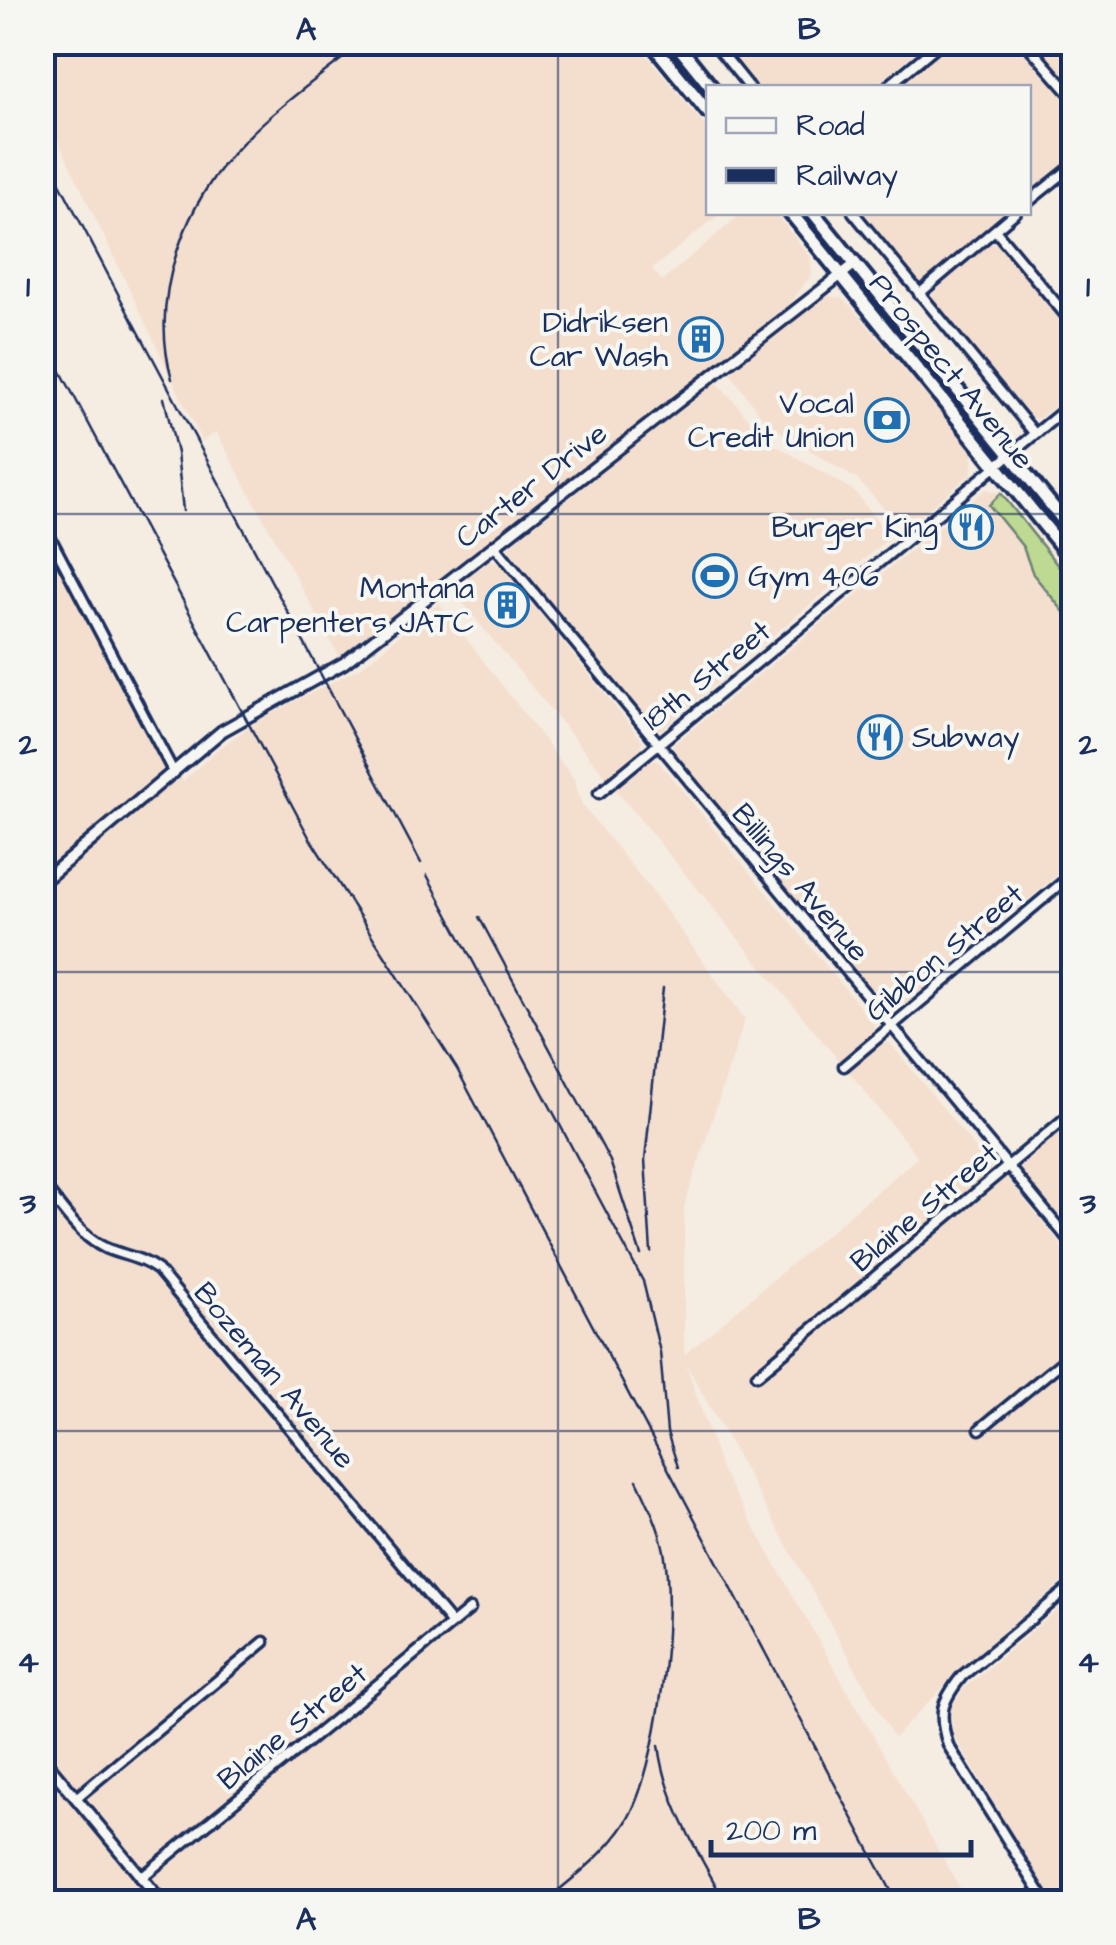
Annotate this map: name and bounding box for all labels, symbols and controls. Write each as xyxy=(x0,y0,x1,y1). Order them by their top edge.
text: A xyxy=(296,7,317,52)
text: B xyxy=(798,7,821,52)
legend xyxy=(706,85,1031,215)
text: Road xyxy=(796,105,865,147)
text: Railway xyxy=(796,155,898,198)
text: 1 xyxy=(26,264,30,309)
text: 1 xyxy=(1086,264,1090,309)
street label: Prospect Avenue xyxy=(859,265,1043,479)
place label: Didriksen Car Wash xyxy=(530,302,668,378)
building icon: Didriksen Car Wash xyxy=(678,316,724,362)
place label: Vocal Credit Union xyxy=(688,383,854,459)
bank icon: Vocal Credit Union xyxy=(864,397,910,443)
street label: Carter Drive xyxy=(447,413,616,558)
restaurant icon: Burger King xyxy=(948,504,994,550)
place label: Burger King xyxy=(771,507,938,550)
sports icon: Gym 406 xyxy=(692,553,738,599)
place label: Gym 406 xyxy=(748,556,879,599)
place label: Montana Carpenters JATC xyxy=(226,568,474,644)
building icon: Montana Carpenters JATC xyxy=(484,582,530,628)
street label: 18th Street xyxy=(633,611,780,741)
restaurant icon: Subway xyxy=(857,714,903,760)
place label: Subway xyxy=(912,717,1019,760)
text: 2 xyxy=(18,722,38,767)
text: 2 xyxy=(1078,722,1098,767)
street label: Billings Avenue xyxy=(721,795,879,971)
street label: Gibbon Street xyxy=(856,874,1033,1032)
street label: Blaine Street xyxy=(842,1133,1008,1282)
text: 3 xyxy=(19,1181,37,1226)
text: 3 xyxy=(1079,1181,1097,1226)
street label: Bozeman Avenue xyxy=(183,1273,365,1478)
text: 4 xyxy=(17,1640,39,1685)
text: 4 xyxy=(1077,1640,1099,1685)
street label: Blaine Street xyxy=(209,1653,376,1800)
scale bar xyxy=(711,1795,971,1857)
text: 200 m xyxy=(726,1810,817,1852)
text: A xyxy=(296,1897,317,1942)
text: B xyxy=(798,1897,821,1942)

